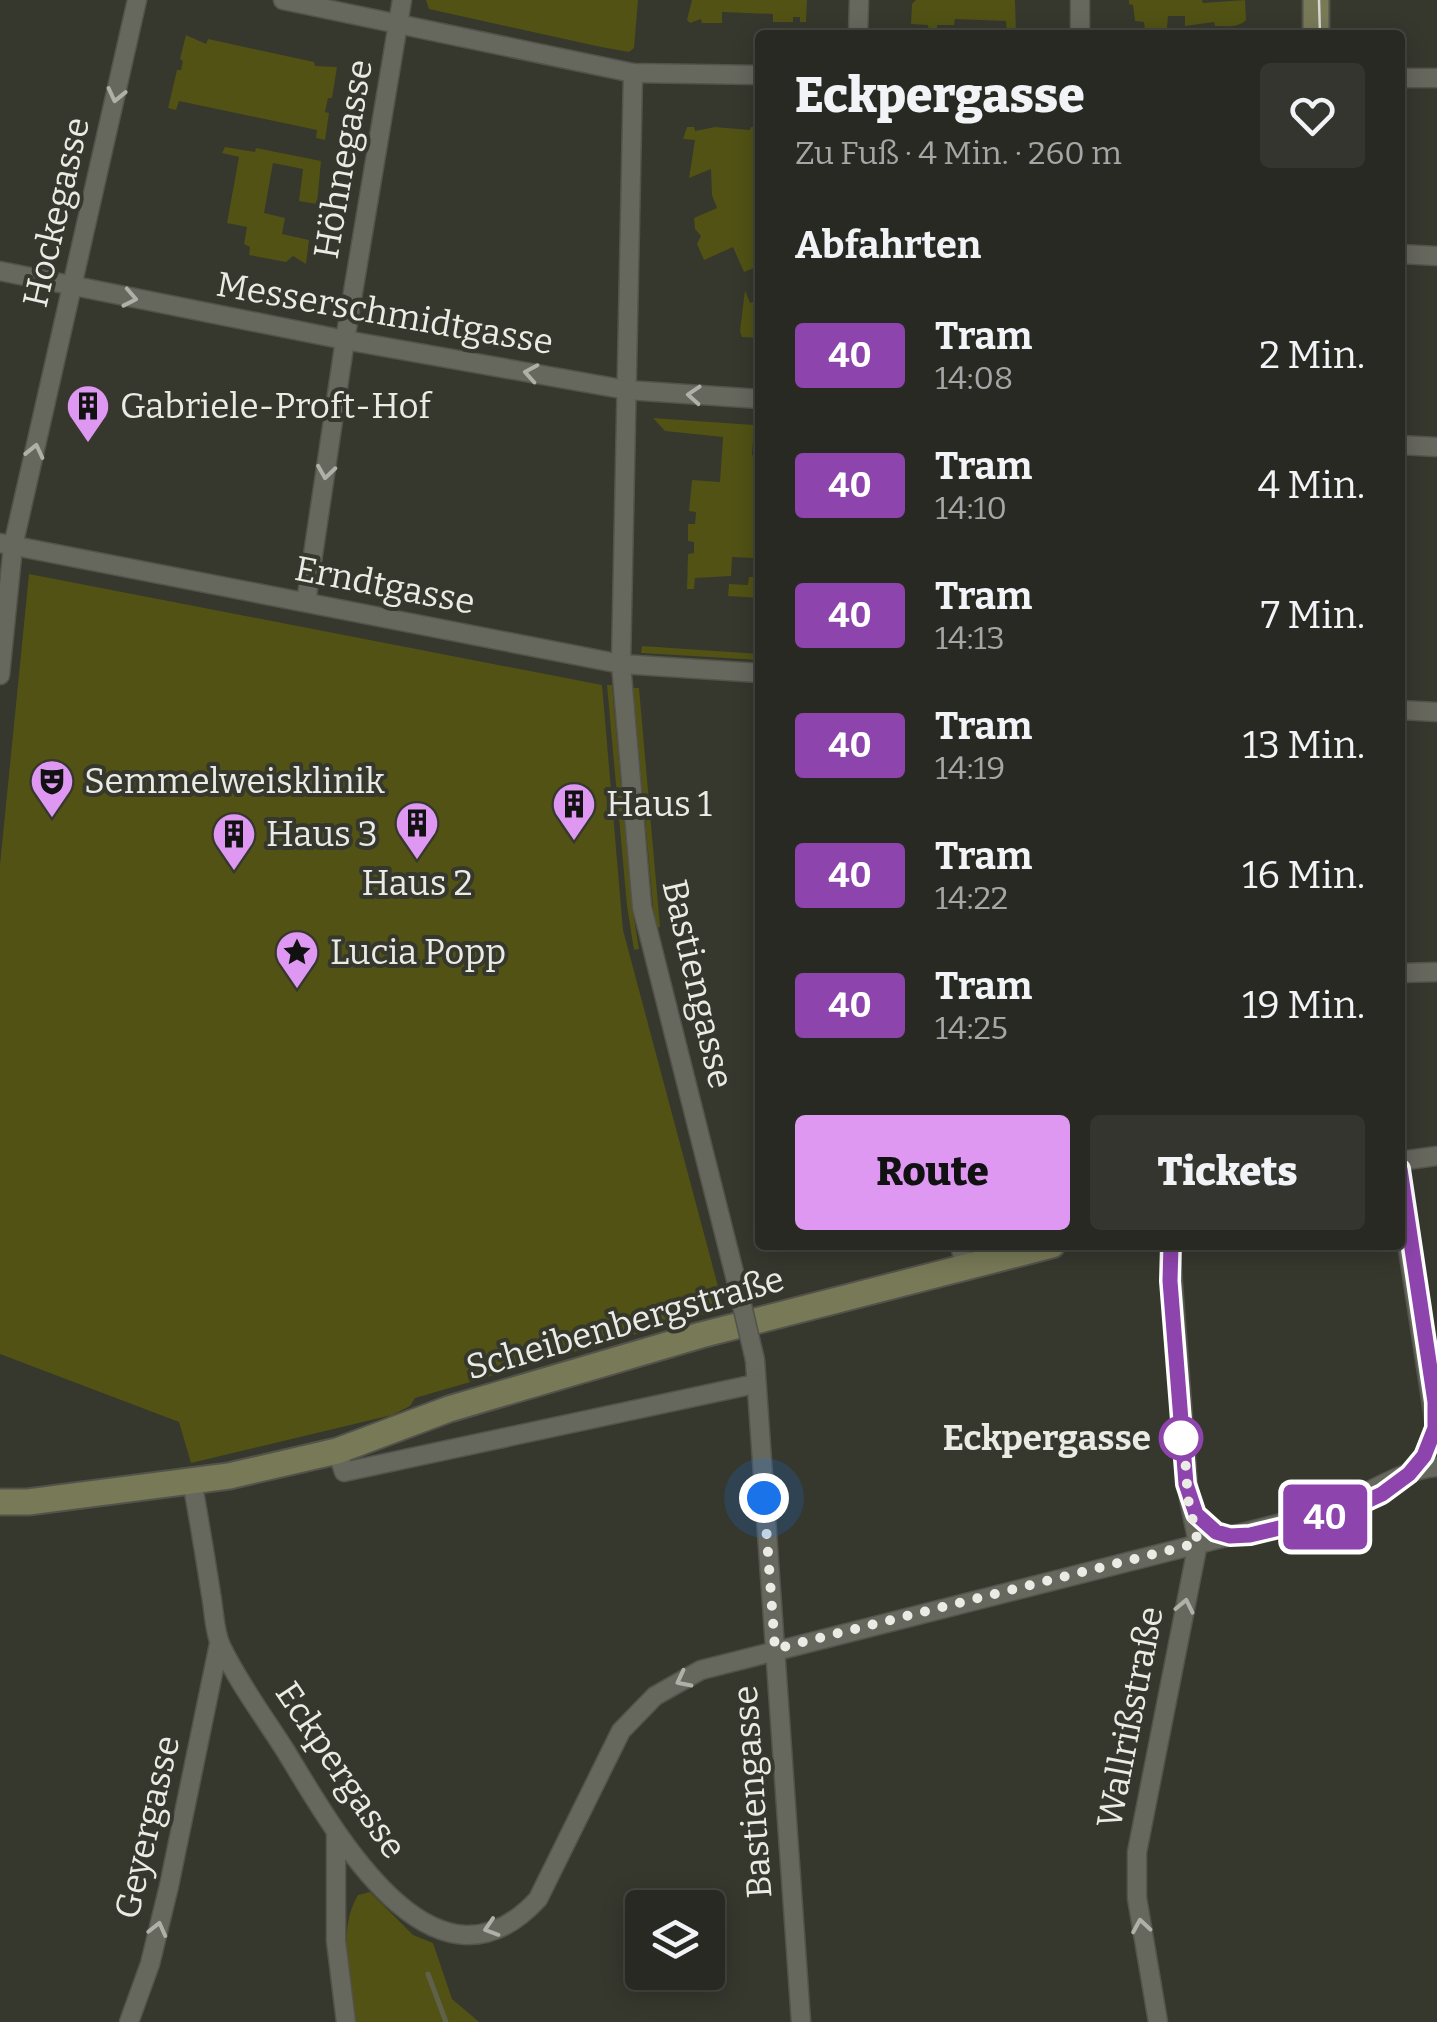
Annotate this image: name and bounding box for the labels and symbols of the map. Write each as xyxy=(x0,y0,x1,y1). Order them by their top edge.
street label: Höhnegasse xyxy=(305,56,381,262)
one-way arrow xyxy=(107,86,128,103)
street label: Hockegasse xyxy=(14,113,98,311)
street label: Messerschmidtgasse xyxy=(214,263,556,363)
one-way arrow xyxy=(121,286,138,307)
one-way arrow xyxy=(523,363,540,384)
building icon: Gabriele-Proft-Hof xyxy=(65,383,111,444)
place label: Gabriele-Proft-Hof xyxy=(120,385,434,427)
one-way arrow xyxy=(685,385,701,406)
one-way arrow xyxy=(23,443,44,460)
one-way arrow xyxy=(316,463,337,480)
street label: Erndtgasse xyxy=(291,547,479,623)
theatre icon: Semmelweisklinik xyxy=(29,758,75,819)
place label: Semmelweisklinik xyxy=(84,760,385,802)
building icon: Haus 1 xyxy=(551,781,597,842)
place label: Haus 1 xyxy=(606,783,712,825)
building icon: Haus 2 xyxy=(394,800,440,861)
building icon: Haus 3 xyxy=(211,811,257,872)
place label: Haus 3 xyxy=(266,813,378,855)
place label: Haus 2 xyxy=(362,862,472,904)
street label: Bastiengasse xyxy=(654,876,742,1092)
place icon: Lucia Popp xyxy=(274,929,320,990)
place label: Lucia Popp xyxy=(330,931,506,973)
street label: Scheibenbergstraße xyxy=(461,1258,789,1388)
place label: Eckpergasse xyxy=(943,1417,1151,1459)
marker: Eckpergasse xyxy=(1160,1417,1202,1459)
your location xyxy=(739,1473,789,1523)
line badge: 40 xyxy=(1280,1484,1370,1550)
one-way arrow xyxy=(1173,1598,1194,1615)
street label: Wallrißstraße xyxy=(1088,1603,1172,1831)
one-way arrow xyxy=(675,1668,693,1687)
street label: Eckpergasse xyxy=(267,1674,415,1866)
street label: Bastiengasse xyxy=(724,1684,780,1900)
street label: Geyergasse xyxy=(106,1731,188,1923)
one-way arrow xyxy=(484,1917,501,1937)
one-way arrow xyxy=(1131,1918,1152,1934)
one-way arrow xyxy=(146,1921,167,1938)

